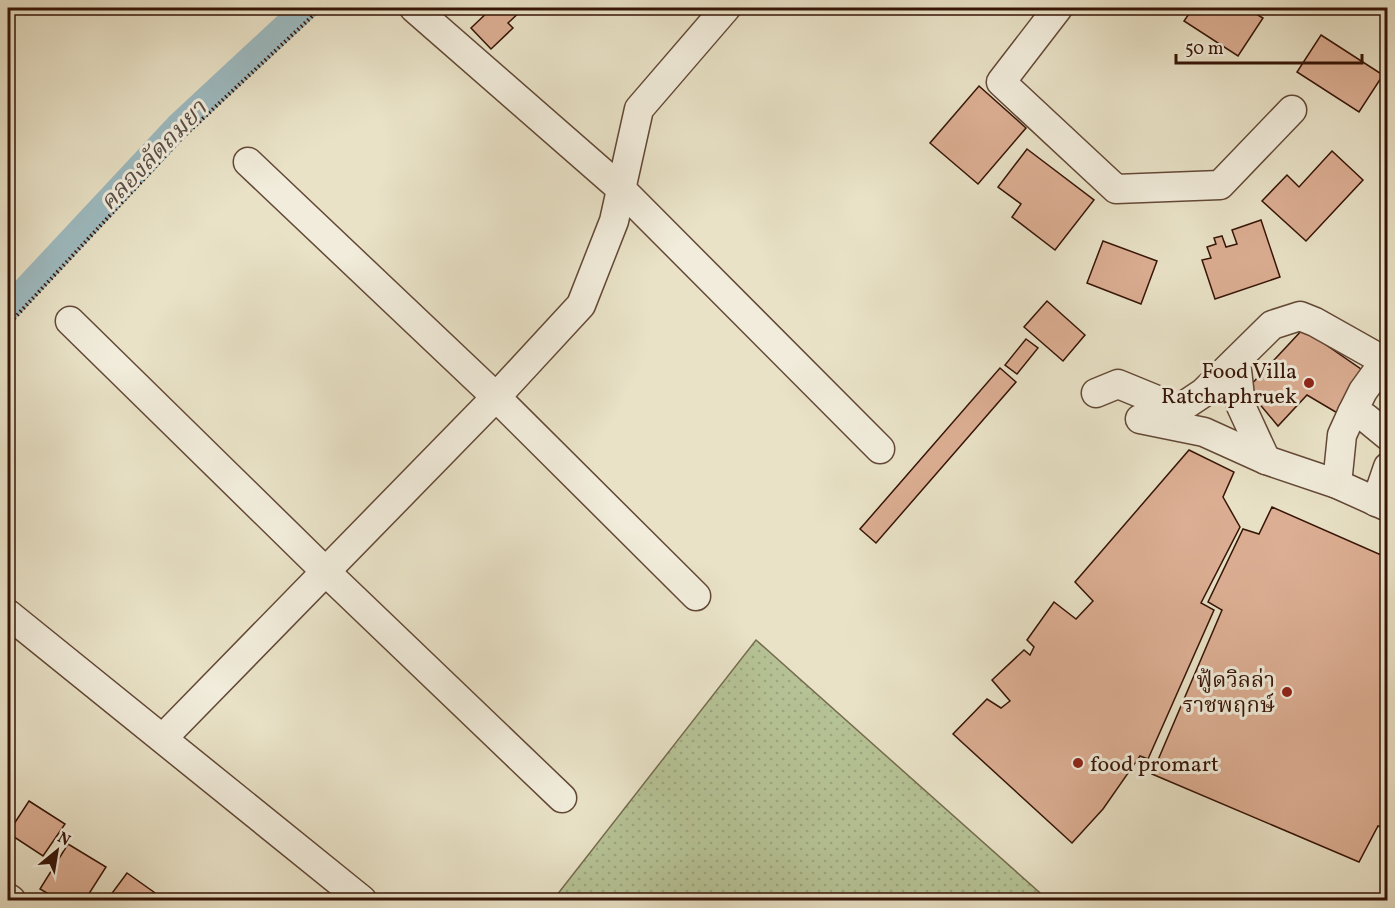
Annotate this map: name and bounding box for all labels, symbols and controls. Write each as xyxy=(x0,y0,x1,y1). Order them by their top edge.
scale bar xyxy=(1176,27,1362,65)
text: 50 m xyxy=(1185,37,1224,62)
water label: คลองลัดถมยา xyxy=(93,93,217,219)
place label: Food Villa Ratchaphruek xyxy=(1161,357,1297,413)
marker: Food Villa Ratchaphruek xyxy=(1302,376,1316,390)
place label: ฟู้ดวิลล่า ราชพฤกษ์ xyxy=(1183,666,1275,722)
marker: ฟู้ดวิลล่า ราชพฤกษ์ xyxy=(1280,685,1294,699)
place label: food promart xyxy=(1090,750,1219,781)
marker: food promart xyxy=(1071,756,1085,770)
north arrow xyxy=(27,821,87,881)
text: N xyxy=(53,827,74,852)

